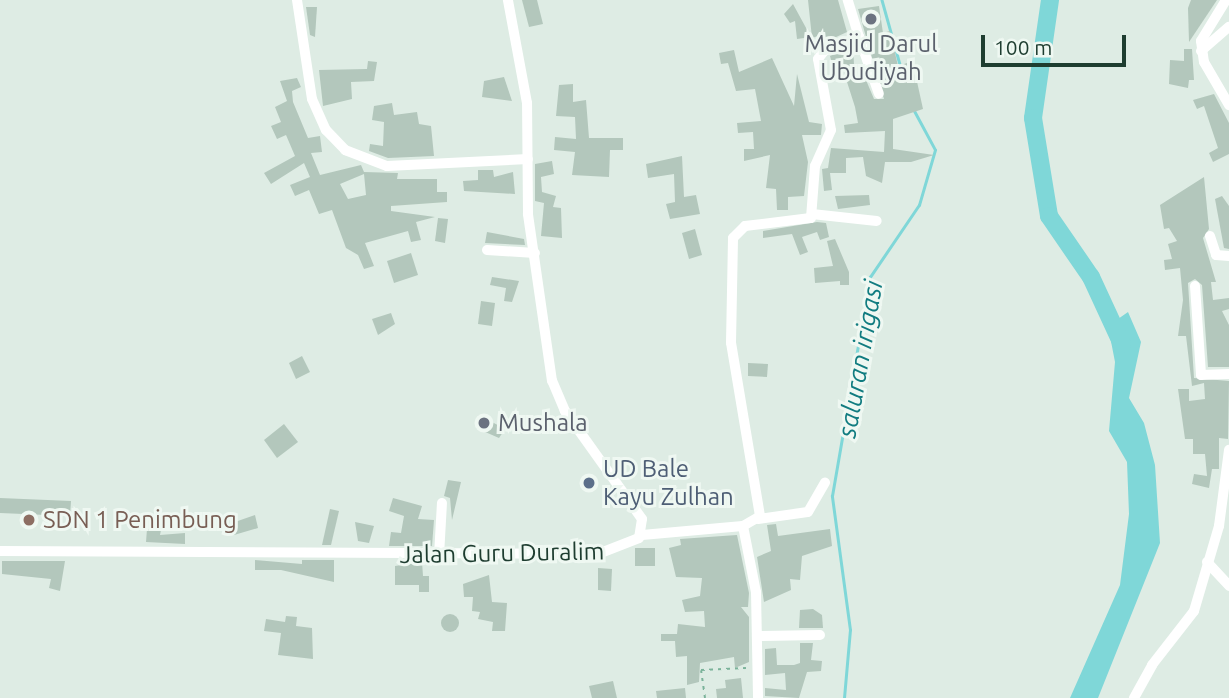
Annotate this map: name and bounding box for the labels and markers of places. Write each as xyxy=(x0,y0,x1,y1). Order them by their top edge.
marker: Masjid Darul Ubudiyah xyxy=(863,11,879,27)
place label: Masjid Darul Ubudiyah xyxy=(804,30,938,86)
place label: Mushala xyxy=(498,409,588,437)
marker: Mushala xyxy=(476,415,492,431)
place label: UD Bale Kayu Zulhan xyxy=(603,455,734,511)
marker: UD Bale Kayu Zulhan xyxy=(581,475,597,491)
place label: SDN 1 Penimbung xyxy=(43,506,237,534)
marker: SDN 1 Penimbung xyxy=(21,512,37,528)

